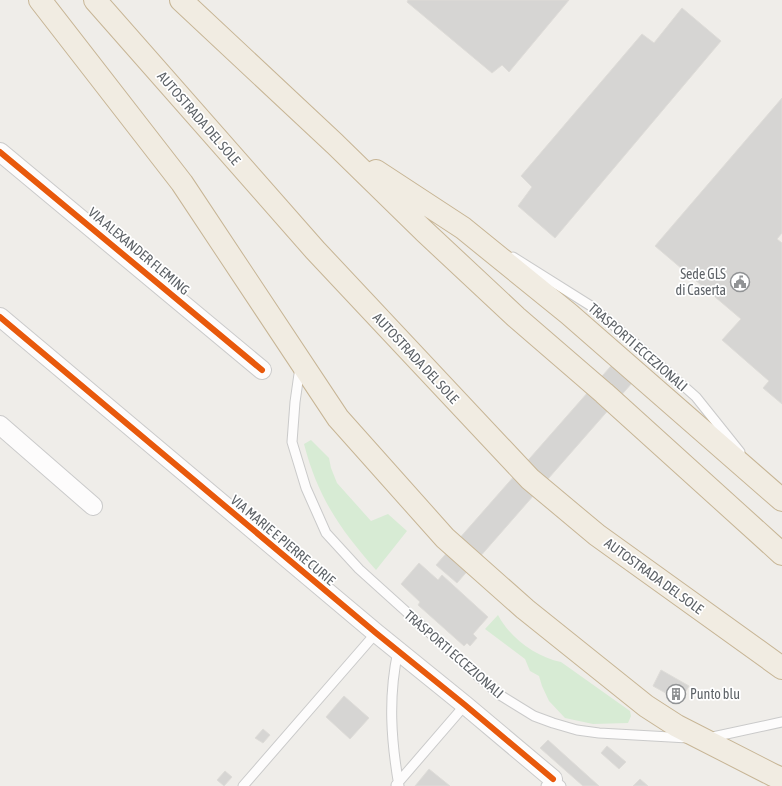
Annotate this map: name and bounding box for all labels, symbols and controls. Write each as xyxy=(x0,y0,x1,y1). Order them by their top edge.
street label: AUTOSTRADA DEL SOLE xyxy=(154,68,244,168)
street label: VIA ALEXANDER FLEMING xyxy=(85,204,193,298)
place label: Sede GLS di Caserta xyxy=(676,266,726,298)
public building icon: Sede GLS di Caserta xyxy=(729,271,751,293)
street label: TRASPORTI ECCEZIONALI xyxy=(585,300,691,394)
street label: AUTOSTRADA DEL SOLE xyxy=(370,309,462,407)
street label: VIA MARIE E PIERRE CURIE xyxy=(228,492,338,588)
street label: AUTOSTRADA DEL SOLE xyxy=(601,535,707,617)
street label: TRASPORTI ECCEZIONALI xyxy=(401,607,507,701)
building icon: Punto blu xyxy=(665,683,687,705)
place label: Punto blu xyxy=(690,686,740,702)

